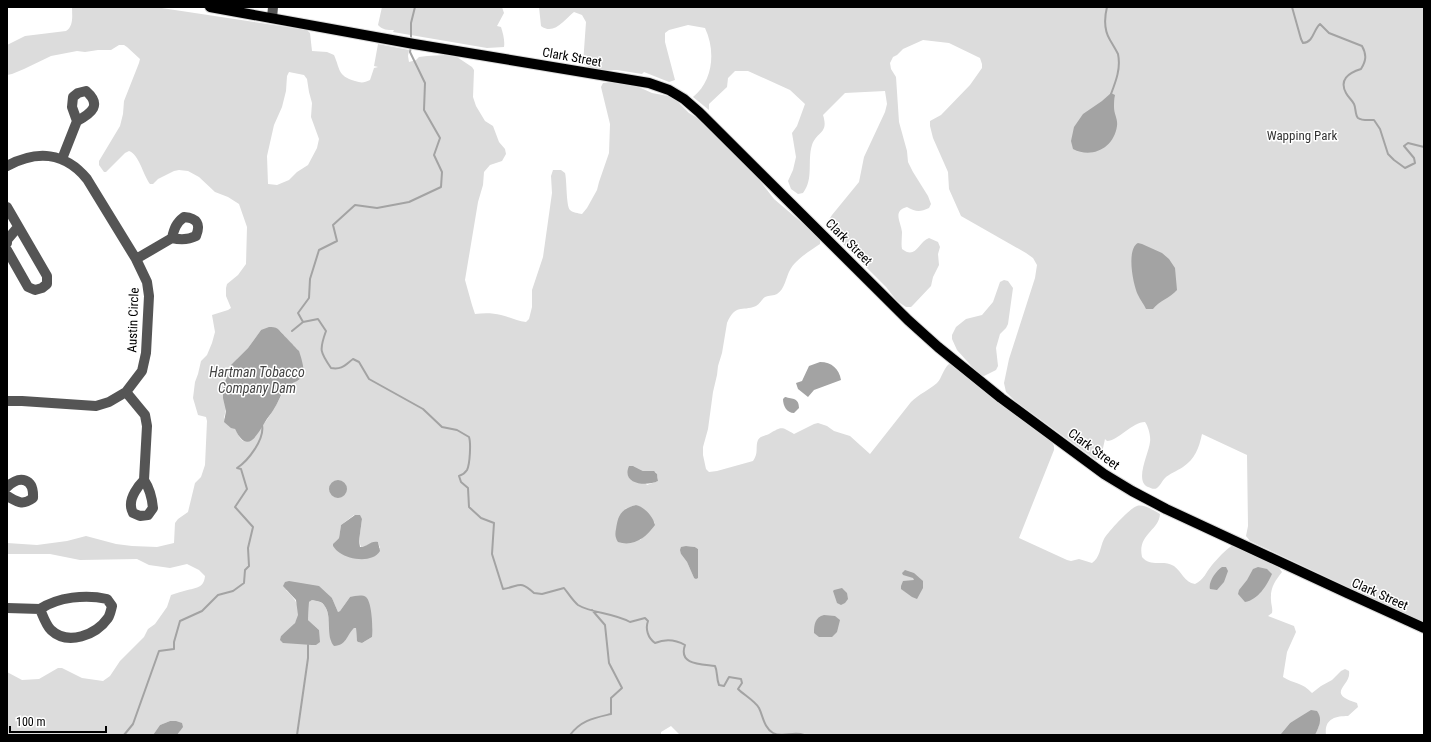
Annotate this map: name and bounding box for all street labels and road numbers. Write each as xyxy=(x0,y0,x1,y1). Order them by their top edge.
street label: Clark Street xyxy=(541,44,603,70)
street label: Clark Street xyxy=(823,216,876,269)
street label: Austin Circle xyxy=(124,287,142,353)
street label: Clark Street xyxy=(1065,425,1123,473)
street label: Clark Street xyxy=(1350,575,1411,613)

